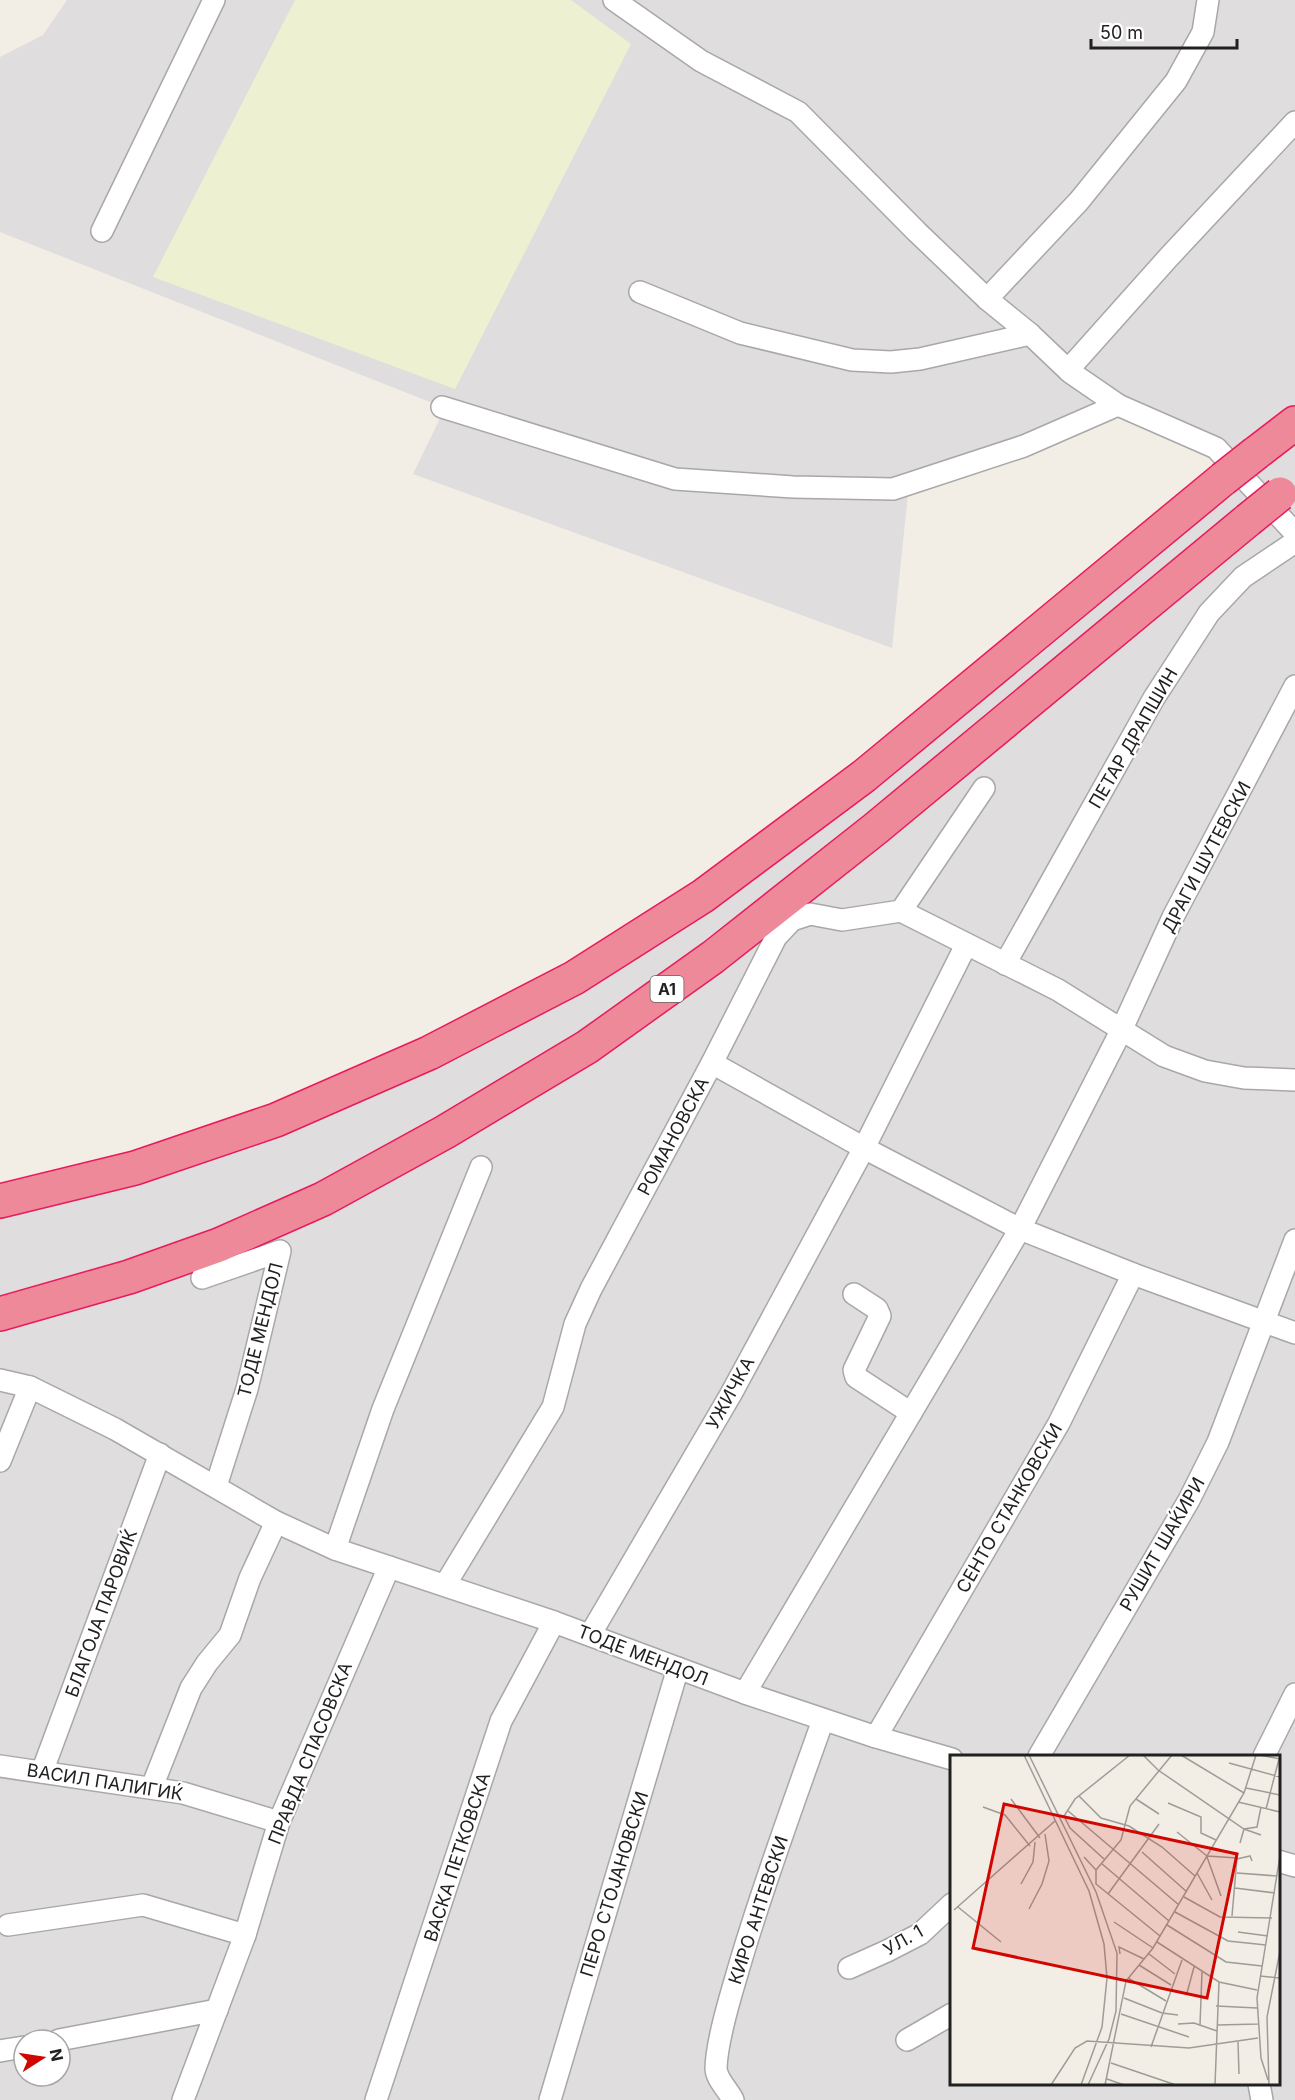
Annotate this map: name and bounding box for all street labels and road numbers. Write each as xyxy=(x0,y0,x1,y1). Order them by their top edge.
street label: ПЕТАР ДРАПШИН xyxy=(1084,664,1182,812)
street label: ДРАГИ ШУТЕВСКИ xyxy=(1157,778,1255,936)
road number: A1 xyxy=(650,976,684,1002)
street label: РОМАНОВСКА xyxy=(633,1073,713,1199)
street label: ТОДЕ МЕНДОЛ xyxy=(233,1261,287,1399)
street label: УЖИЧКА xyxy=(702,1353,758,1433)
street label: СЕНТО СТАНКОВСКИ xyxy=(952,1420,1066,1596)
street label: РУШИТ ШАЌИРИ xyxy=(1114,1473,1209,1614)
street label: БЛАГОЈА ПАРОВИЌ xyxy=(60,1526,141,1700)
street label: ТОДЕ МЕНДОЛ xyxy=(575,1620,711,1690)
street label: ПРАВДА СПАСОВСКА xyxy=(264,1659,356,1847)
street label: ВАСИЛ ПАЛИГИЌ xyxy=(25,1758,185,1805)
street label: ВАСКА ПЕТКОВСКА xyxy=(420,1770,494,1944)
street label: ПЕРО СТОЈАНОВСКИ xyxy=(576,1789,652,1979)
street label: КИРО АНТЕВСКИ xyxy=(724,1833,792,1987)
street label: УЛ. 1 xyxy=(879,1920,927,1960)

